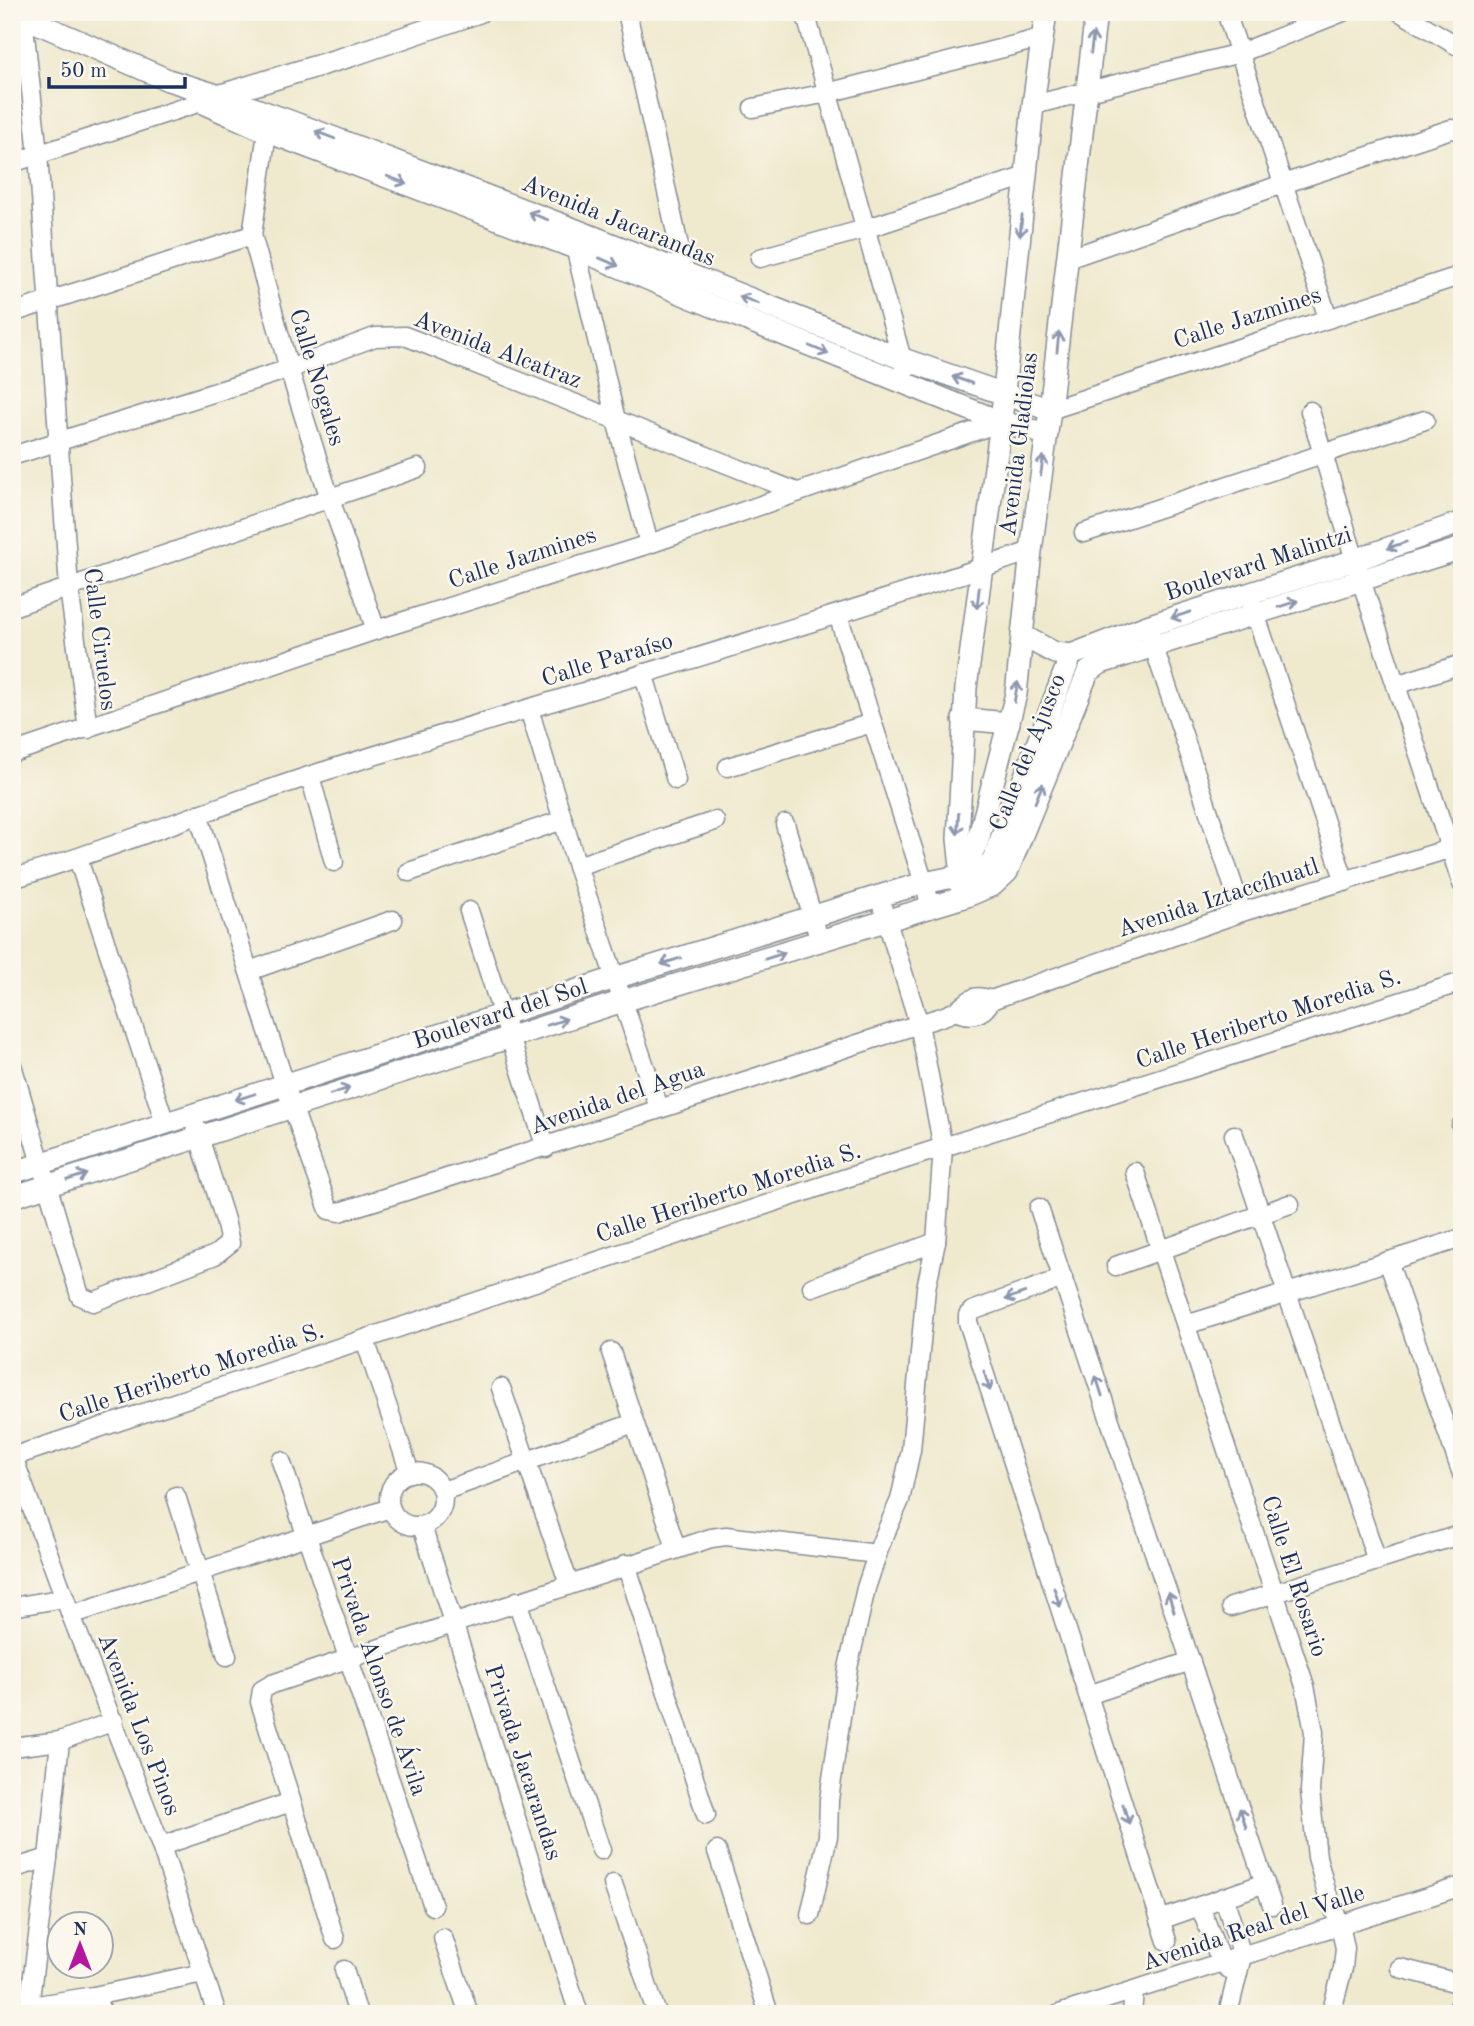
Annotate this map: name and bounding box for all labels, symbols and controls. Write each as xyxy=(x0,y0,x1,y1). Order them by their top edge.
one-way arrow xyxy=(1085,32,1098,55)
scale bar xyxy=(49,46,186,90)
text: 50 m xyxy=(60,61,107,82)
one-way arrow xyxy=(315,128,337,141)
street label: Avenida Jacarandas xyxy=(518,172,718,272)
one-way arrow xyxy=(386,175,408,187)
one-way arrow xyxy=(528,209,550,221)
one-way arrow xyxy=(1014,214,1027,237)
one-way arrow xyxy=(598,257,619,270)
street label: Calle Jazmines xyxy=(1171,284,1325,354)
one-way arrow xyxy=(739,293,761,305)
street label: Calle Nogales xyxy=(284,306,348,449)
street label: Avenida Alcatraz xyxy=(410,308,585,394)
one-way arrow xyxy=(1051,331,1064,354)
one-way arrow xyxy=(808,344,830,357)
street label: Avenida Gladiolas xyxy=(997,351,1043,538)
one-way arrow xyxy=(952,373,974,385)
one-way arrow xyxy=(1036,456,1049,478)
street label: Boulevard Malintzi xyxy=(1162,523,1355,606)
street label: Calle Jazmines xyxy=(446,524,600,594)
one-way arrow xyxy=(1387,540,1409,552)
street label: Calle Ciruelos xyxy=(78,566,120,712)
one-way arrow xyxy=(971,586,984,609)
one-way arrow xyxy=(1277,596,1299,609)
one-way arrow xyxy=(1170,610,1192,623)
street label: Calle Paraíso xyxy=(539,630,676,692)
street label: Calle del Ajusco xyxy=(986,671,1071,835)
one-way arrow xyxy=(1010,681,1023,704)
one-way arrow xyxy=(1033,783,1046,805)
one-way arrow xyxy=(952,813,965,836)
street label: Avenida Iztaccíhuatl xyxy=(1115,855,1322,943)
one-way arrow xyxy=(763,948,785,961)
one-way arrow xyxy=(661,955,683,968)
street label: Calle Heriberto Moredia S. xyxy=(1133,966,1404,1074)
street label: Boulevard del Sol xyxy=(410,975,591,1054)
one-way arrow xyxy=(546,1015,568,1028)
street label: Avenida del Agua xyxy=(527,1058,708,1140)
one-way arrow xyxy=(329,1084,351,1097)
one-way arrow xyxy=(234,1092,256,1104)
street label: Calle Heriberto Moredia S. xyxy=(593,1140,864,1248)
one-way arrow xyxy=(66,1170,88,1183)
one-way arrow xyxy=(1004,1291,1026,1303)
street label: Calle Heriberto Moredia S. xyxy=(56,1320,327,1428)
one-way arrow xyxy=(982,1369,994,1391)
one-way arrow xyxy=(1092,1376,1104,1398)
street label: Calle El Rosario xyxy=(1256,1493,1330,1660)
street label: Privada Alonso de Ávila xyxy=(326,1553,434,1799)
one-way arrow xyxy=(1051,1586,1064,1608)
one-way arrow xyxy=(1164,1591,1177,1613)
street label: Avenida Los Pinos xyxy=(92,1630,184,1819)
street label: Privada Jacarandas xyxy=(479,1662,565,1863)
one-way arrow xyxy=(1120,1803,1133,1825)
one-way arrow xyxy=(1236,1807,1248,1829)
street label: Avenida Real del Valle xyxy=(1139,1882,1368,1976)
north arrow xyxy=(46,1910,116,1980)
text: N xyxy=(73,1921,88,1940)

